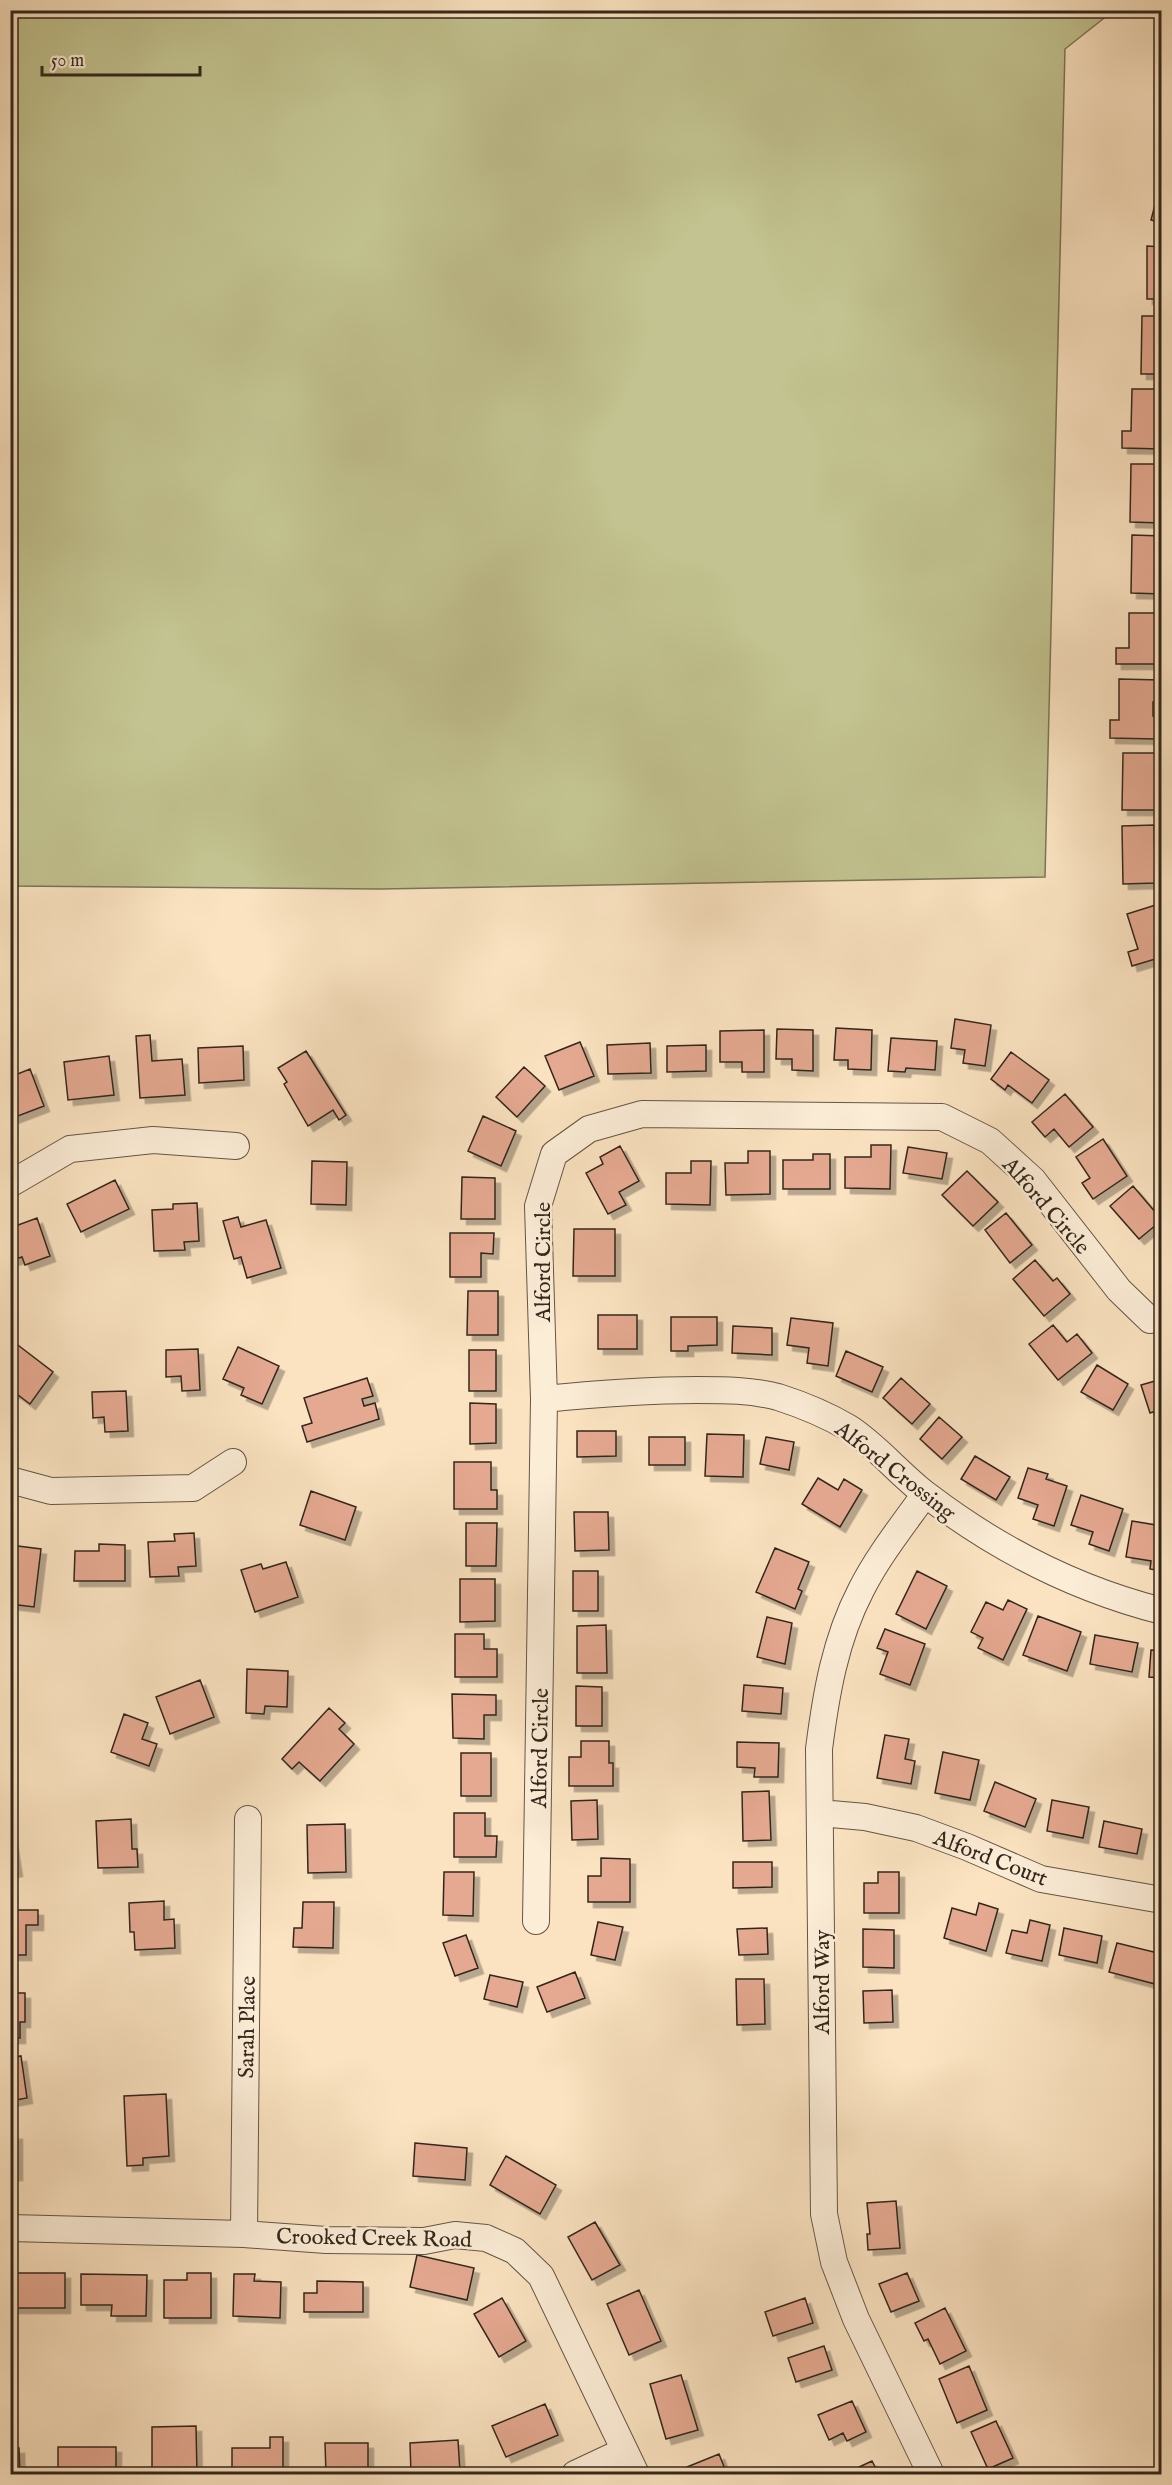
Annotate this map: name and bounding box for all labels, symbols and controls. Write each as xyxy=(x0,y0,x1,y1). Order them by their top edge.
scale bar xyxy=(42,39,200,77)
text: 50 m xyxy=(51,50,84,73)
street label: Alford Circle xyxy=(995,1151,1095,1261)
street label: Alford Circle xyxy=(530,1202,558,1323)
street label: Alford Crossing xyxy=(828,1415,962,1528)
street label: Alford Circle xyxy=(526,1688,556,1809)
street label: Alford Court xyxy=(928,1824,1052,1894)
street label: Alford Way xyxy=(809,1929,837,2035)
street label: Sarah Place xyxy=(233,1975,263,2079)
street label: Crooked Creek Road xyxy=(276,2223,472,2255)

